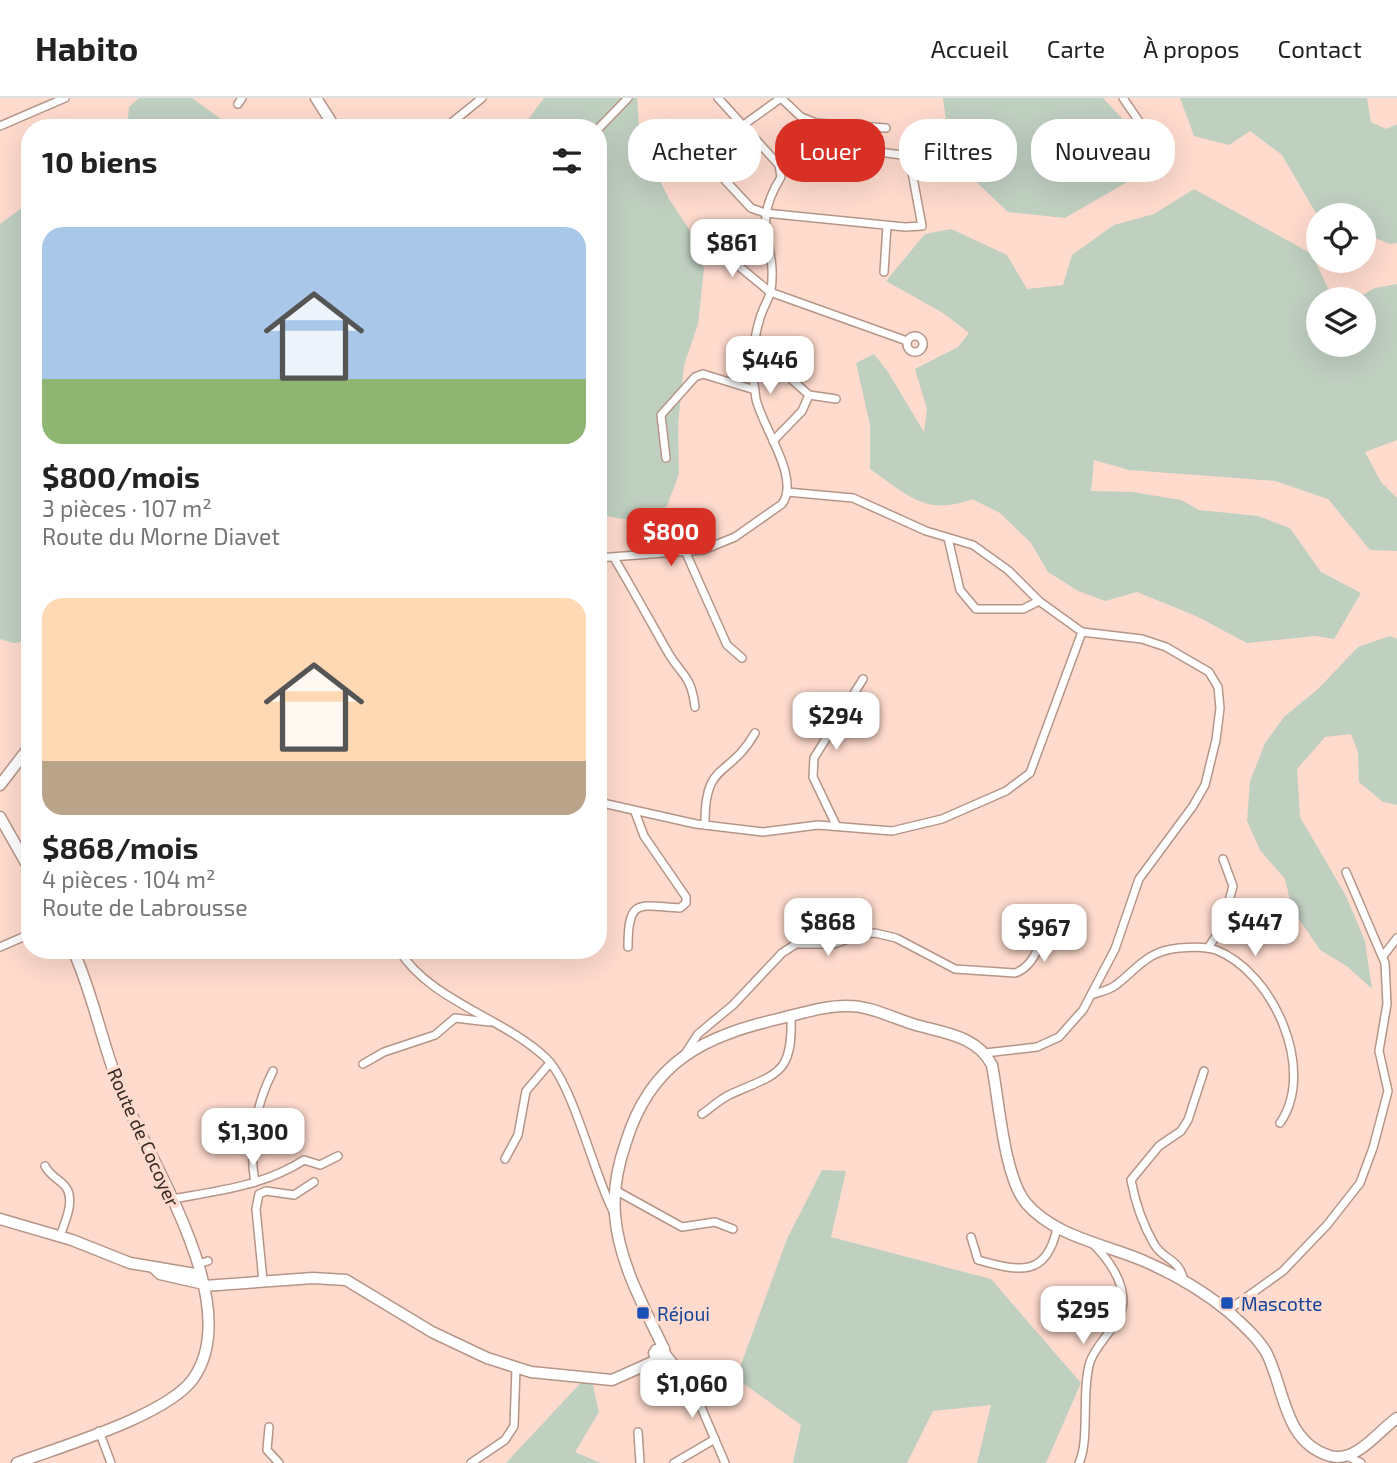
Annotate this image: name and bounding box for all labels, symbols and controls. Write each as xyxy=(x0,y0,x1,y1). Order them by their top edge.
text: Habito xyxy=(35,28,138,68)
text: Accueil xyxy=(931,34,1009,63)
text: Carte xyxy=(1047,34,1105,63)
text: À propos xyxy=(1143,34,1240,63)
text: Contact xyxy=(1278,34,1362,63)
chip: Acheter xyxy=(628,119,761,182)
chip: Louer xyxy=(775,119,885,182)
chip: Filtres xyxy=(899,119,1017,182)
chip: Nouveau xyxy=(1031,119,1175,182)
icon: filters xyxy=(548,142,586,180)
text: 10 biens xyxy=(42,143,157,179)
map controls xyxy=(1306,203,1376,357)
button: locate xyxy=(1306,203,1376,273)
pin: $861 xyxy=(691,220,773,279)
text: $861 xyxy=(706,228,758,256)
icon: home xyxy=(251,273,377,399)
button: layers xyxy=(1306,287,1376,357)
pin: $446 xyxy=(729,336,811,396)
text: $446 xyxy=(742,345,798,373)
text: $800/mois xyxy=(42,458,200,494)
text: 3 pièces · 107 m² xyxy=(42,494,212,522)
pin: $800 xyxy=(630,508,712,568)
text: $800 xyxy=(643,517,699,545)
text: Route du Morne Diavet xyxy=(42,522,280,550)
icon: home xyxy=(251,644,377,770)
pin: $294 xyxy=(795,692,877,752)
text: $294 xyxy=(809,701,863,729)
text: $868/mois xyxy=(42,829,198,865)
text: 4 pièces · 104 m² xyxy=(42,865,215,893)
text: Route de Labrousse xyxy=(42,893,248,921)
pin: $868 xyxy=(787,898,869,958)
pin: $447 xyxy=(1214,898,1296,958)
pin: $967 xyxy=(1003,904,1085,964)
text: $868 xyxy=(800,907,856,935)
text: $447 xyxy=(1228,907,1282,935)
text: $967 xyxy=(1018,913,1070,941)
street label: Route de Cocoyer xyxy=(103,1064,185,1210)
pin: $1,300 xyxy=(196,1108,310,1168)
text: $1,300 xyxy=(218,1117,288,1145)
pin: $295 xyxy=(1042,1286,1124,1346)
place label: Mascotte xyxy=(1241,1292,1322,1315)
text: $295 xyxy=(1057,1295,1109,1323)
marker: Mascotte xyxy=(1219,1295,1235,1311)
place label: Réjoui xyxy=(657,1302,710,1325)
marker: Réjoui xyxy=(635,1305,651,1321)
pin: $1,060 xyxy=(635,1360,749,1420)
text: $1,060 xyxy=(656,1369,728,1397)

